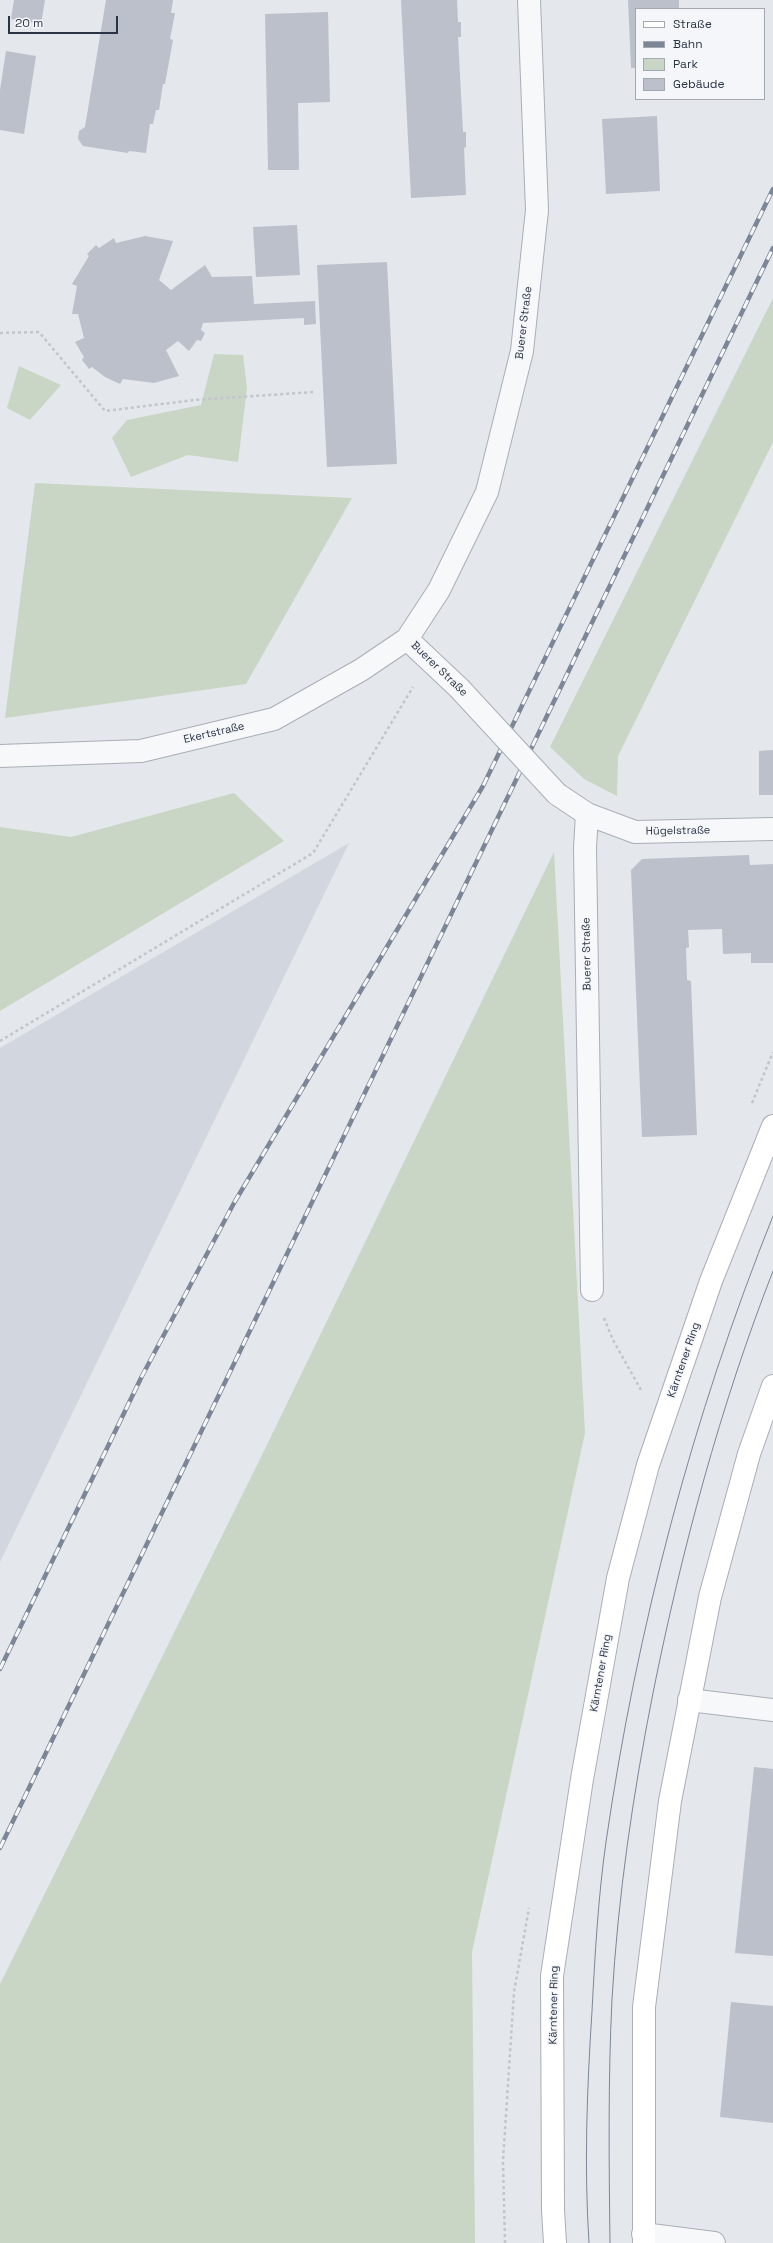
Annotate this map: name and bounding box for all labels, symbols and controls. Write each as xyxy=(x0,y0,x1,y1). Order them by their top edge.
scale bar xyxy=(10,8,120,34)
legend xyxy=(635,8,765,100)
text: 20 m xyxy=(15,15,43,31)
text: Straße xyxy=(673,16,712,32)
text: Bahn xyxy=(673,36,703,52)
text: Park xyxy=(673,56,698,72)
text: Gebäude xyxy=(673,76,725,92)
street label: Buerer Straße xyxy=(513,286,535,360)
street label: Buerer Straße xyxy=(408,639,470,699)
street label: Ekertstraße xyxy=(182,720,246,746)
street label: Hügelstraße xyxy=(646,824,710,838)
street label: Buerer Straße xyxy=(580,917,594,991)
street label: Kärntener Ring xyxy=(665,1321,703,1399)
street label: Kärntener Ring xyxy=(588,1633,614,1713)
street label: Kärntener Ring xyxy=(547,1965,561,2045)

